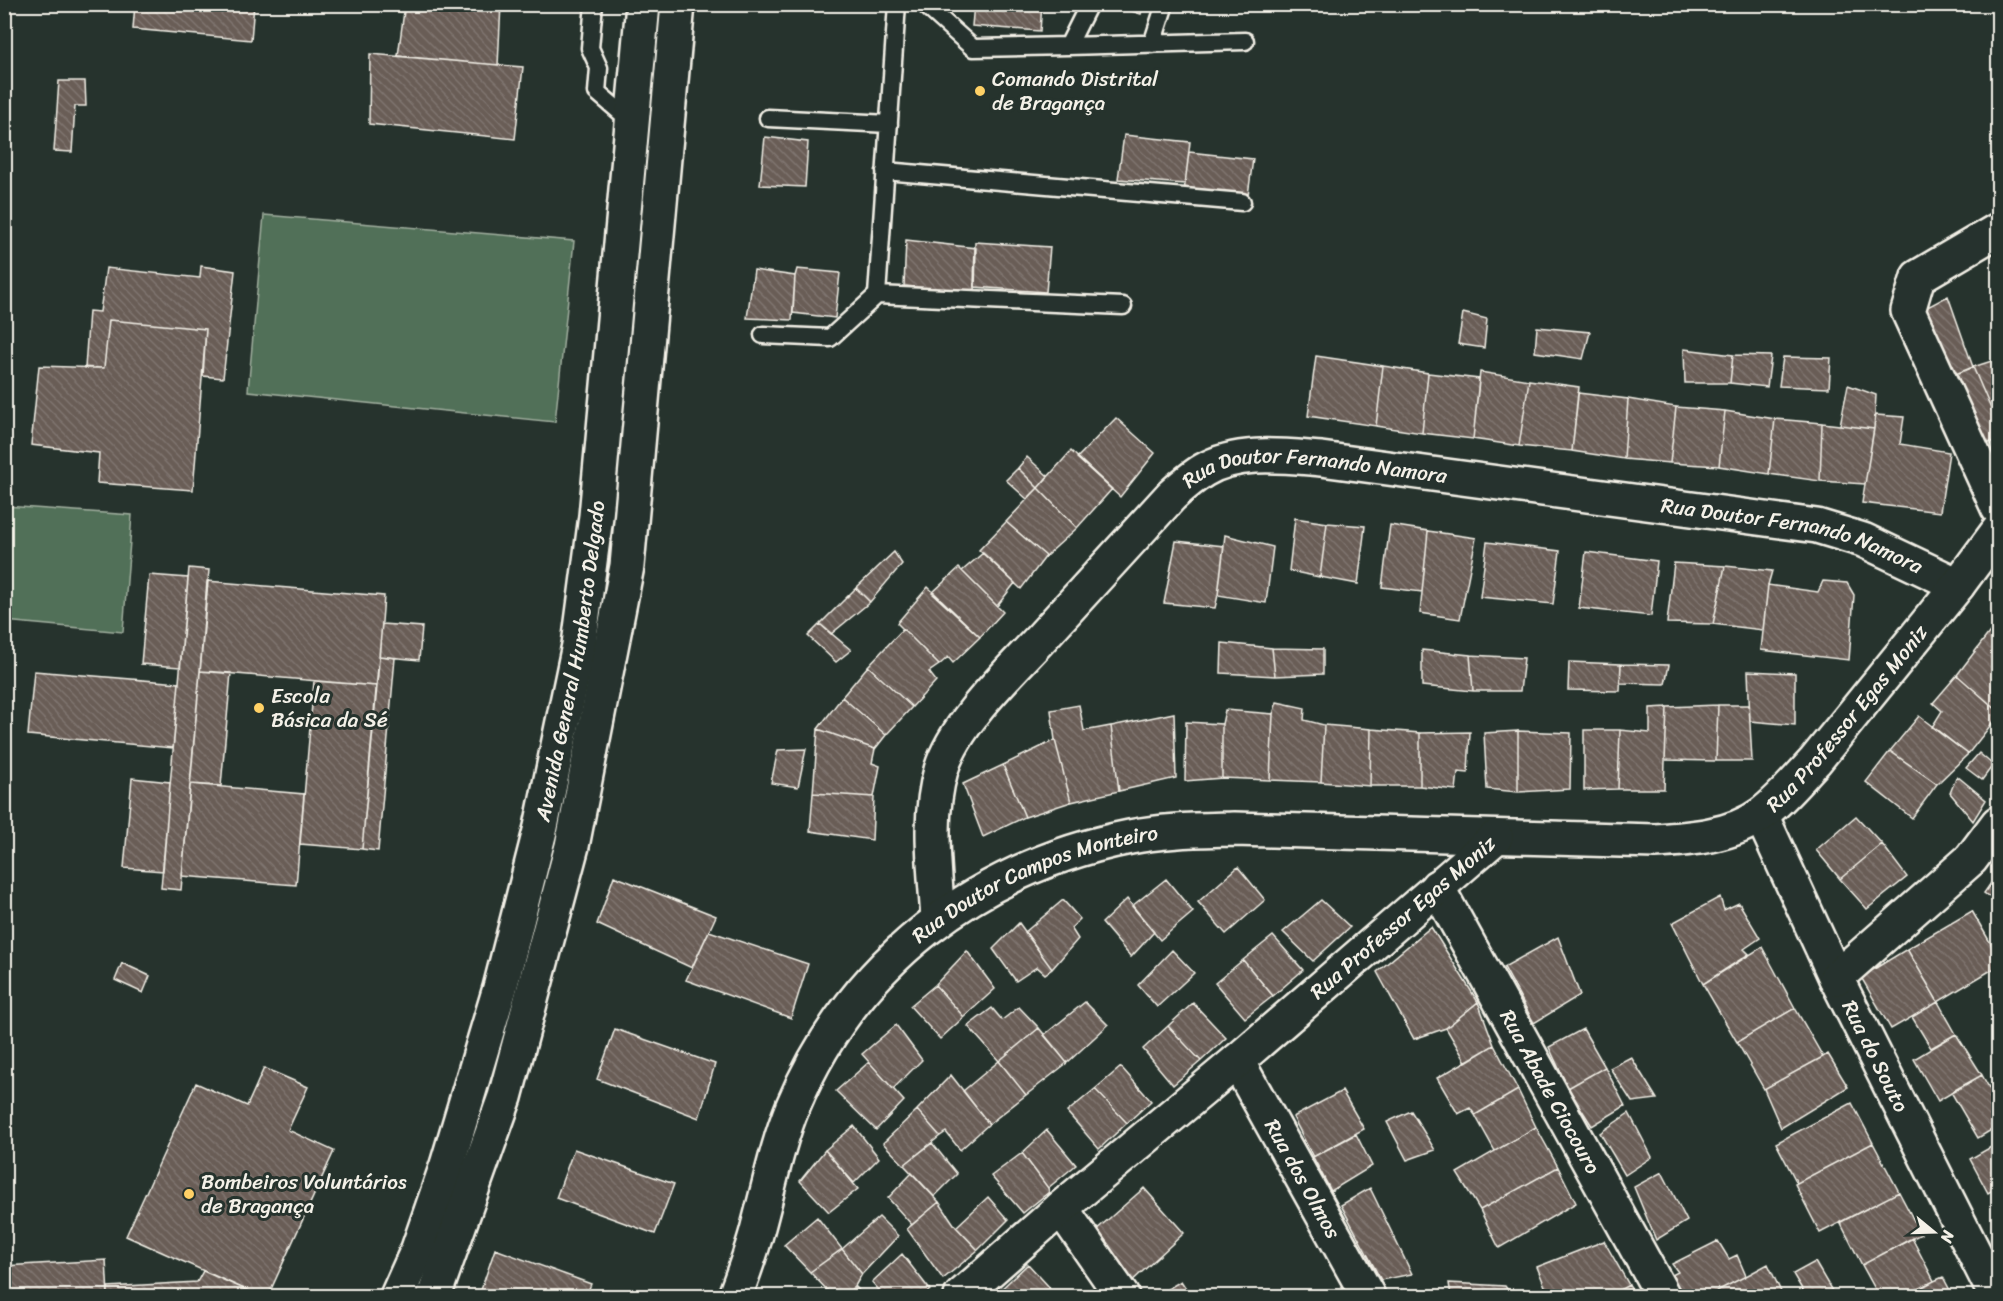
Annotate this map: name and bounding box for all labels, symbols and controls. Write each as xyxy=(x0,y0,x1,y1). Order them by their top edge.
place label: Comando Distrital de Bragança xyxy=(992,60,1159,122)
marker: Comando Distrital de Bragança xyxy=(973,84,987,98)
street label: Rua Doutor Fernando Namora xyxy=(1173,437,1450,499)
street label: Rua Doutor Fernando Namora xyxy=(1659,486,1930,585)
street label: Avenida General Humberto Delgado xyxy=(523,499,616,826)
street label: Rua Professor Egas Moniz xyxy=(1757,616,1938,822)
place label: Escola Básica da Sé xyxy=(271,677,388,739)
marker: Escola Básica da Sé xyxy=(252,701,266,715)
street label: Rua Doutor Campos Monteiro xyxy=(903,814,1160,953)
street label: Rua Professor Egas Moniz xyxy=(1301,825,1505,1009)
street label: Rua do Souto xyxy=(1831,993,1920,1119)
street label: Rua Abade Ciocouro xyxy=(1489,1002,1611,1182)
street label: Rua dos Olmos xyxy=(1254,1112,1352,1246)
place label: Bombeiros Voluntários de Bragança xyxy=(201,1163,407,1225)
marker: Bombeiros Voluntários de Bragança xyxy=(182,1187,196,1201)
north arrow xyxy=(1904,1202,1964,1262)
text: N xyxy=(1932,1226,1964,1248)

